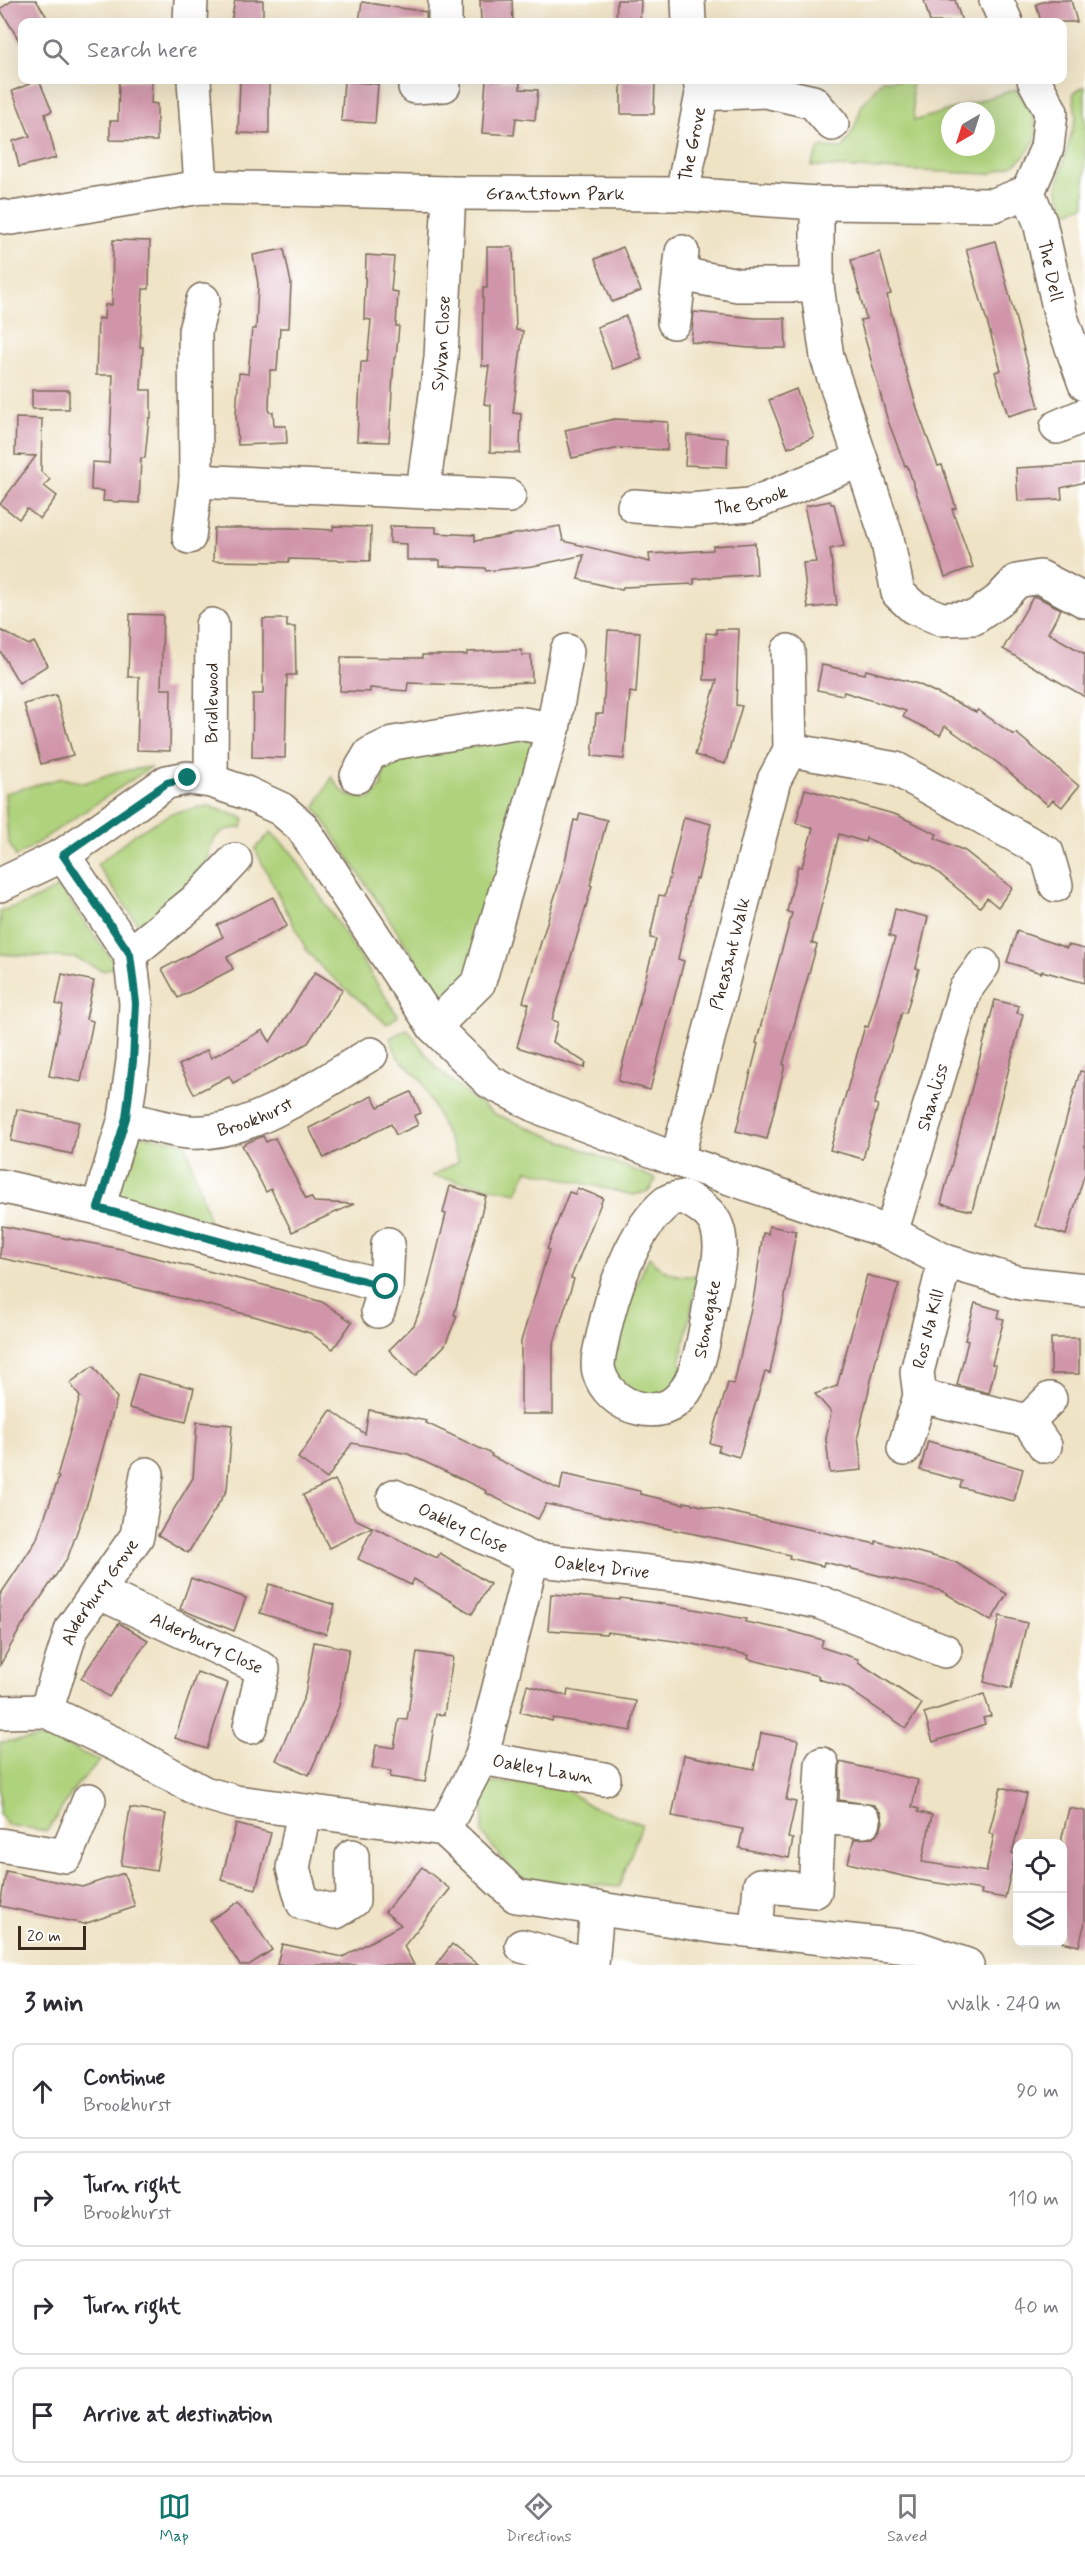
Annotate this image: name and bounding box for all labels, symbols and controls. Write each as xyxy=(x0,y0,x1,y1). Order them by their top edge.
search box xyxy=(18,18,1067,84)
icon: search xyxy=(39,35,72,68)
text: Search here xyxy=(87,37,198,65)
north arrow xyxy=(941,102,995,156)
street label: The Grove xyxy=(674,105,712,184)
street label: Grantstown Park xyxy=(486,182,625,207)
street label: The Dell xyxy=(1031,238,1068,304)
street label: Sylvan Close xyxy=(426,295,457,392)
street label: The Brook xyxy=(713,480,791,521)
street label: Bridlewood xyxy=(200,663,225,743)
route end xyxy=(174,764,200,790)
street label: Pheasant Walk xyxy=(705,895,757,1013)
street label: Shanliss xyxy=(912,1061,955,1134)
street label: Brookhurst xyxy=(215,1092,298,1143)
route start xyxy=(372,1273,398,1299)
street label: Stonegate xyxy=(689,1278,727,1361)
street label: Ros Na Kill xyxy=(907,1287,950,1371)
street label: Oakley Close xyxy=(414,1498,511,1559)
street label: Alderbury Grove xyxy=(56,1534,145,1649)
street label: Oakley Drive xyxy=(553,1551,651,1585)
street label: Alderbury Close xyxy=(146,1607,267,1680)
street label: Oakley Lawn xyxy=(490,1749,595,1790)
map controls xyxy=(1013,1839,1067,1947)
button: locate xyxy=(1013,1839,1067,1893)
button: layers xyxy=(1013,1893,1067,1947)
scale bar xyxy=(18,1923,86,1950)
text: 20 m xyxy=(27,1926,61,1947)
text: 3 min xyxy=(24,1987,84,2021)
text: Walk · 240 m xyxy=(947,1991,1061,2018)
text: Continue xyxy=(83,2064,165,2092)
icon: ahead xyxy=(26,2075,59,2108)
text: 90 m xyxy=(1016,2078,1059,2105)
text: Brookhurst xyxy=(83,2092,171,2119)
text: Turn right xyxy=(83,2172,181,2200)
icon: right xyxy=(26,2183,59,2216)
text: 110 m xyxy=(1008,2186,1059,2213)
text: Brookhurst xyxy=(83,2200,171,2227)
icon: right xyxy=(26,2291,59,2324)
text: Turn right xyxy=(83,2293,181,2321)
text: 40 m xyxy=(1015,2294,1059,2321)
icon: arrive xyxy=(26,2399,59,2432)
text: Arrive at destination xyxy=(83,2401,273,2429)
tab: Map xyxy=(158,2490,191,2547)
tab: Directions xyxy=(506,2490,572,2547)
tab: Saved xyxy=(887,2490,927,2547)

